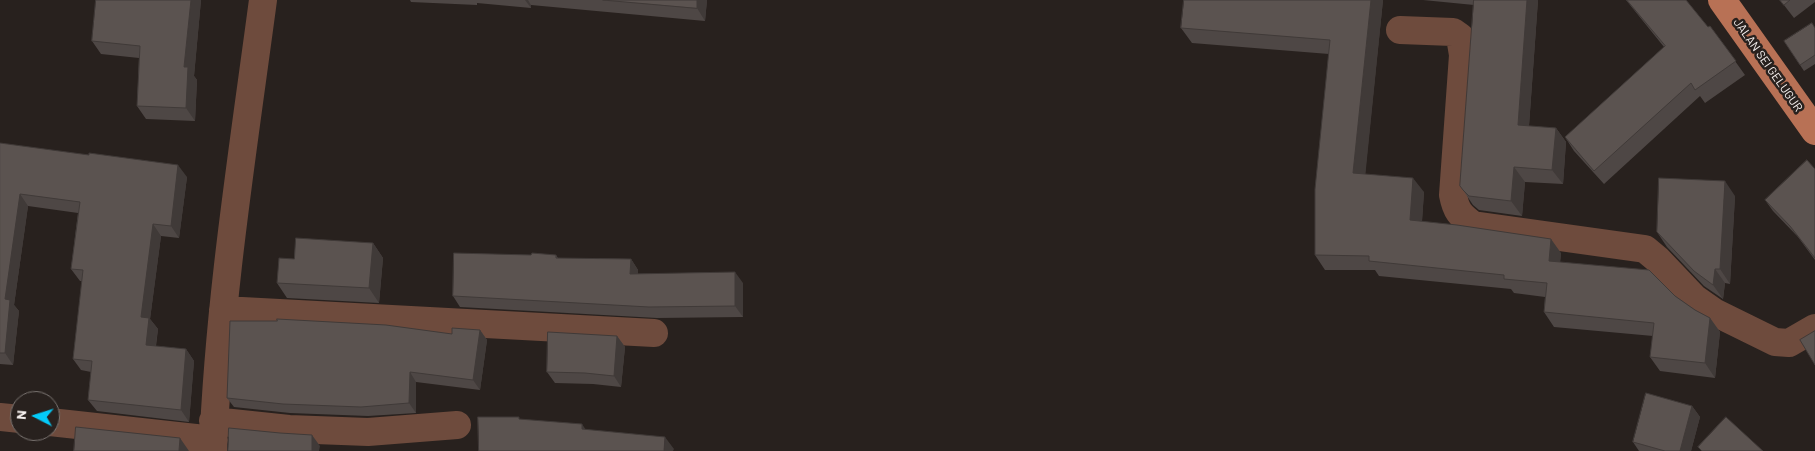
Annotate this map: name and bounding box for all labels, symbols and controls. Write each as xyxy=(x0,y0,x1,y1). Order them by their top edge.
street label: JALAN SEI GELUGUR xyxy=(1730,16,1806,114)
north arrow xyxy=(10,391,60,441)
text: N xyxy=(12,409,29,420)

